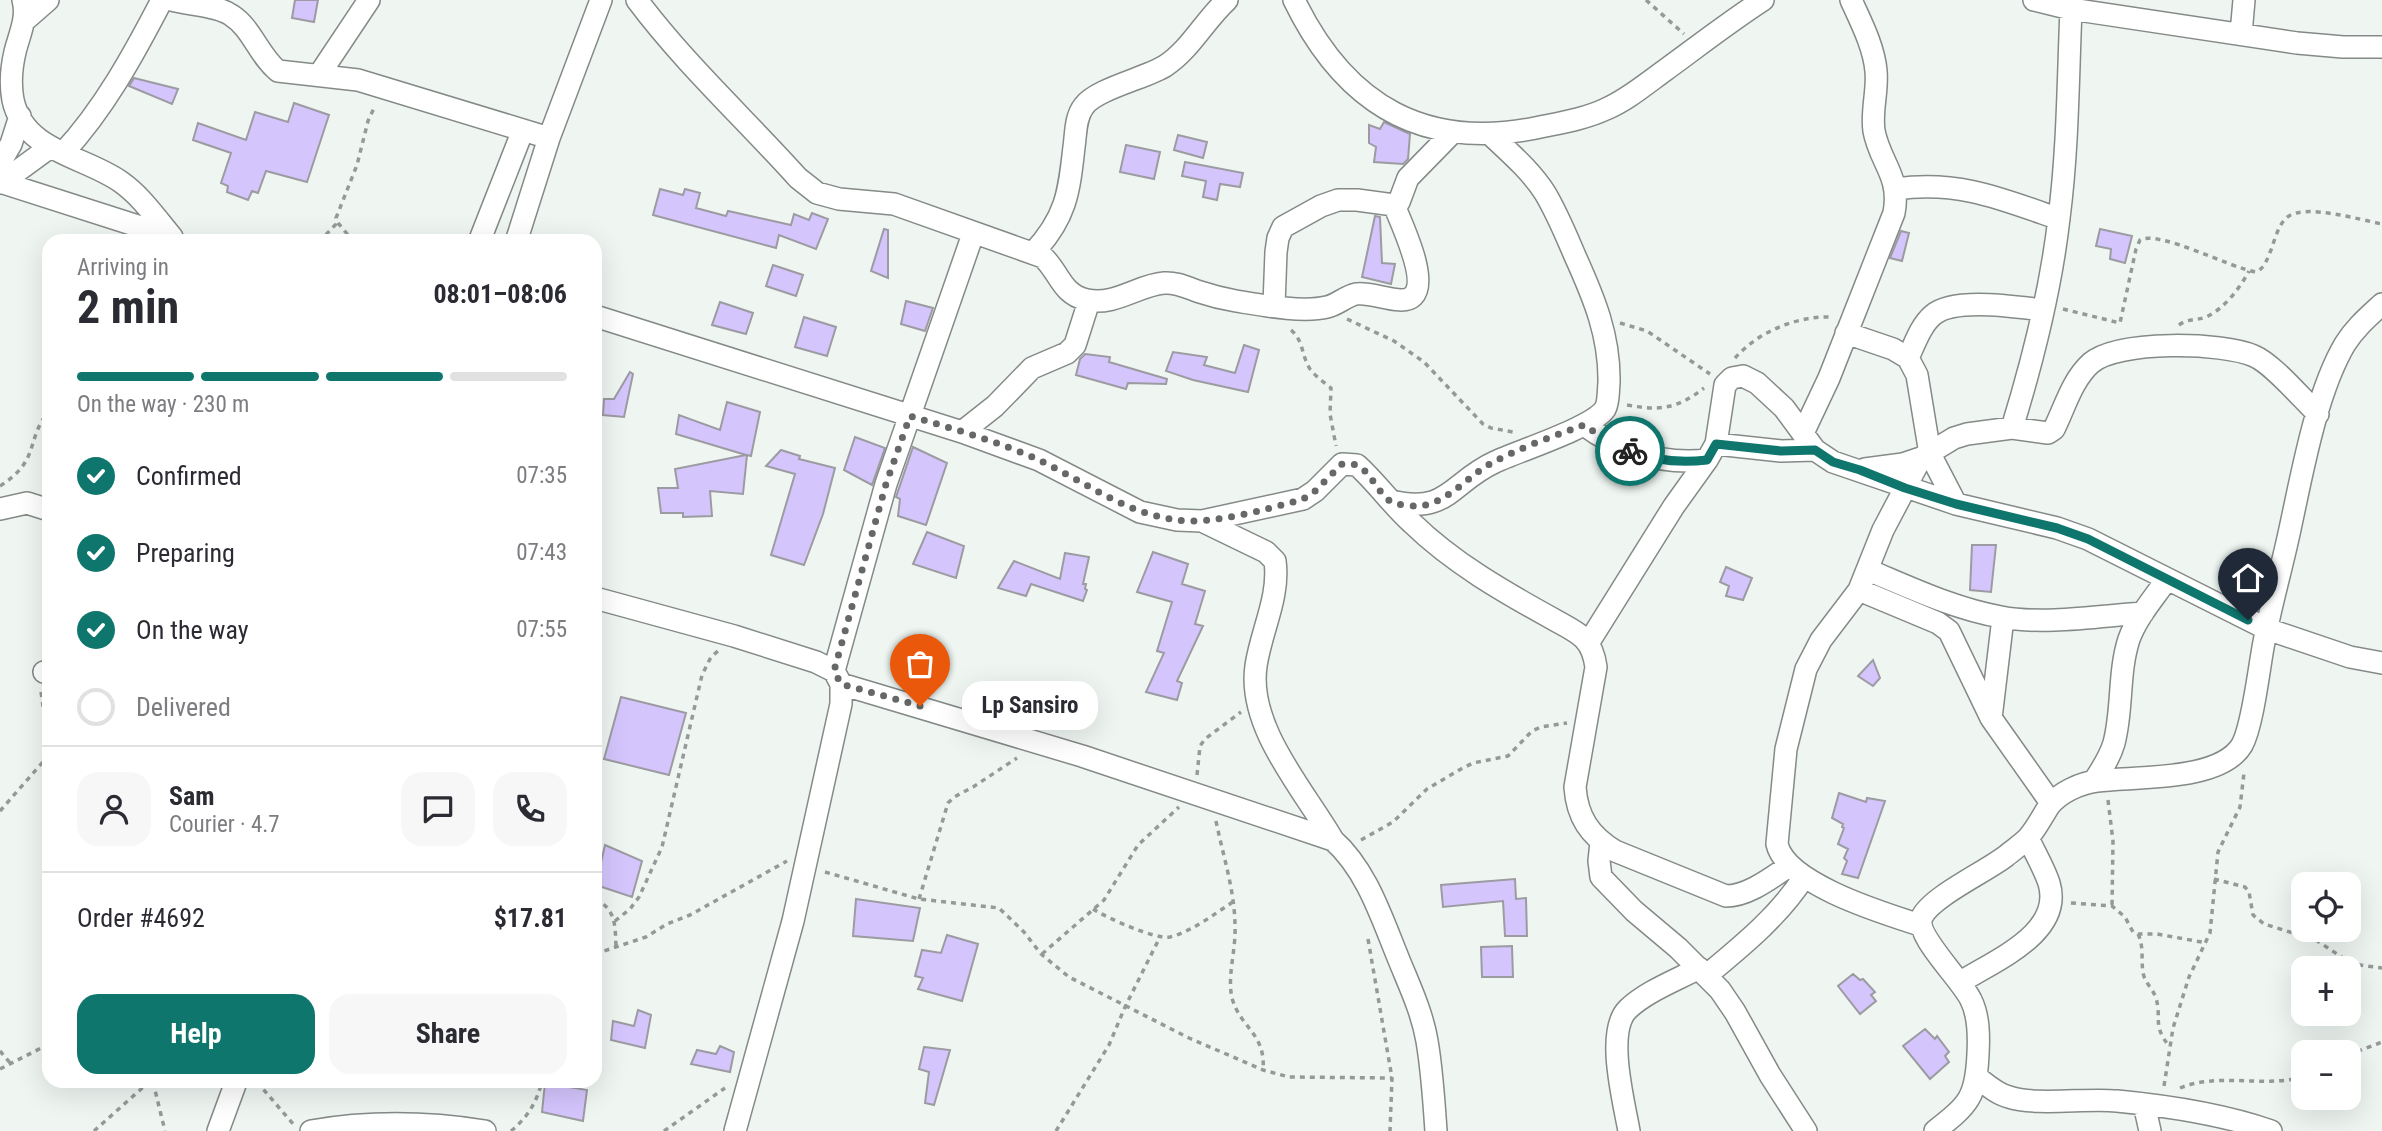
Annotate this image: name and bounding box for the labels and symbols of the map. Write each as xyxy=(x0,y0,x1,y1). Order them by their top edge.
courier xyxy=(1595,416,1665,486)
pin xyxy=(2218,548,2278,620)
pin xyxy=(890,634,950,706)
callout: Lp Sansiro xyxy=(962,682,1098,730)

